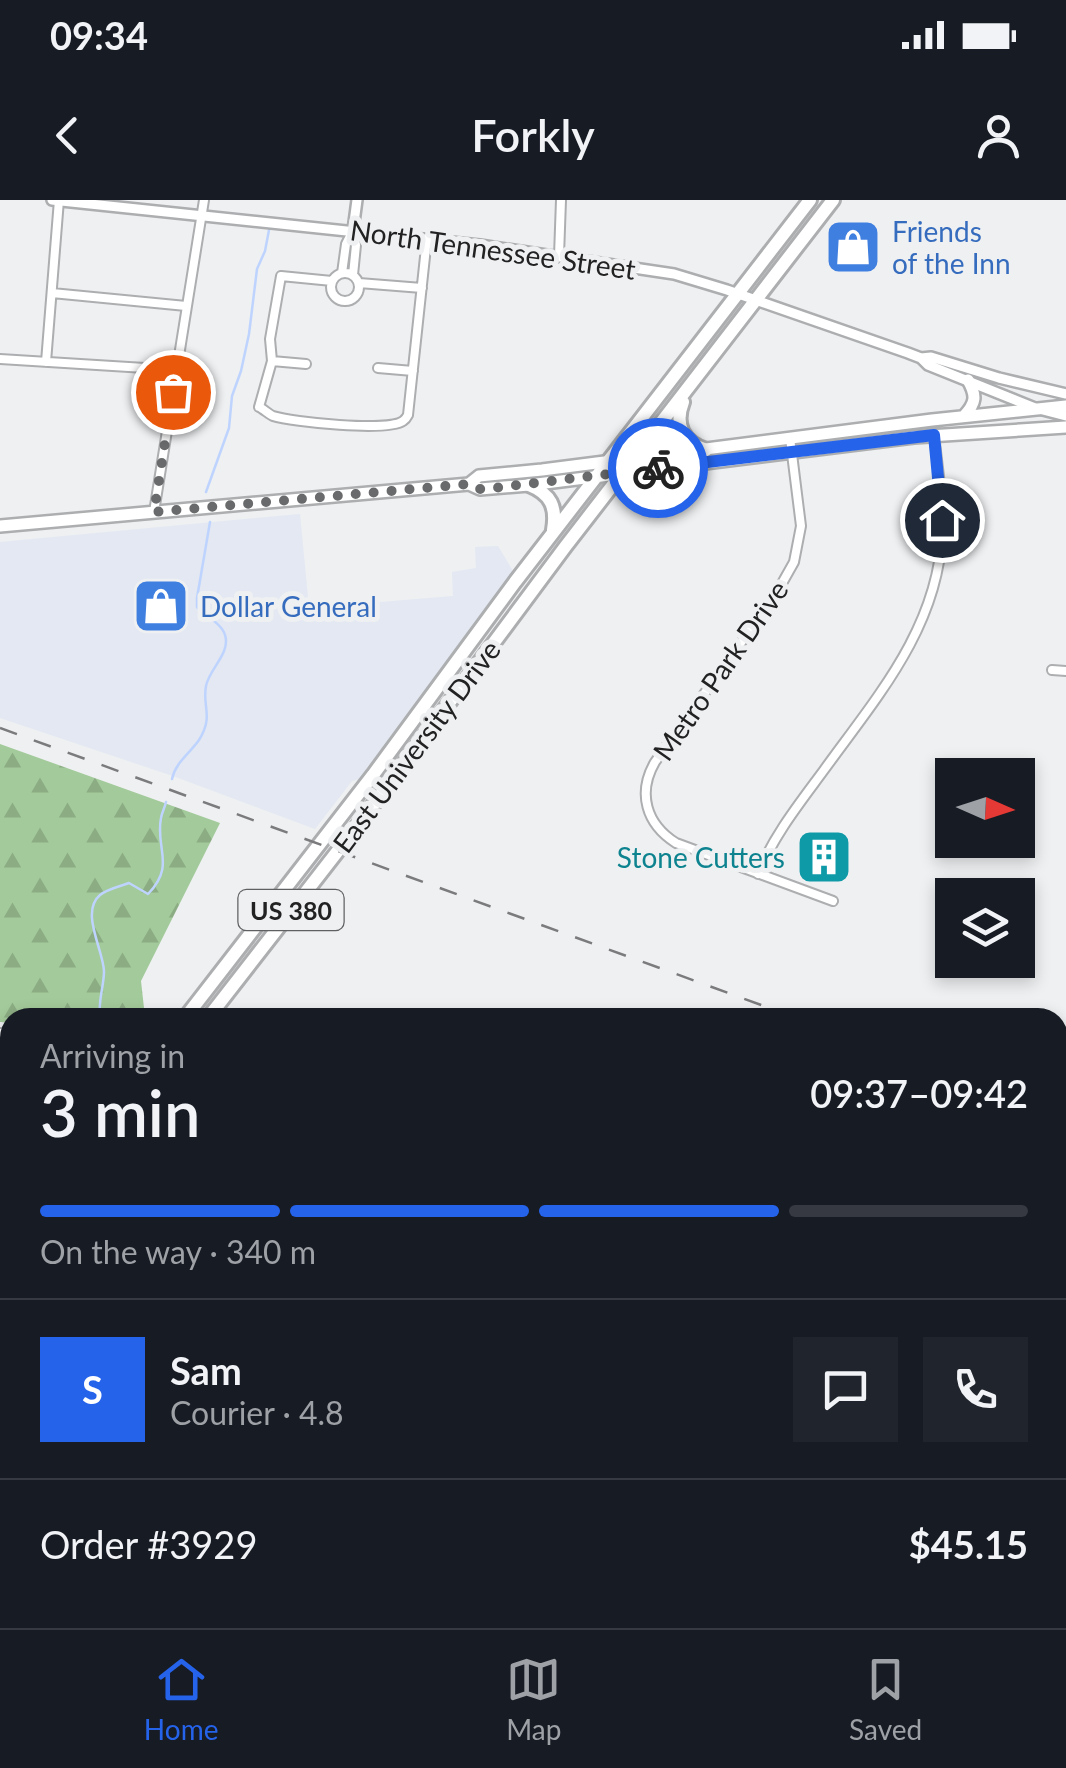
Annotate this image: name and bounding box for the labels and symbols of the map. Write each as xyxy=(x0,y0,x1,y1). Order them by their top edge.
street label: North Tennessee Street xyxy=(348,212,638,286)
place label: Friends of the Inn xyxy=(892,214,1011,280)
shop icon: Friends of the Inn xyxy=(823,217,883,277)
pin xyxy=(131,350,216,435)
courier xyxy=(608,418,708,518)
pin xyxy=(900,478,985,563)
street label: Metro Park Drive xyxy=(645,574,795,766)
shop icon: Dollar General xyxy=(131,576,191,636)
place label: Dollar General xyxy=(200,589,377,623)
street label: East University Drive xyxy=(325,633,507,859)
north arrow xyxy=(935,758,1035,858)
building icon: Stone Cutters xyxy=(794,827,854,887)
place label: Stone Cutters xyxy=(617,840,785,874)
road number: US 380 xyxy=(238,890,344,930)

